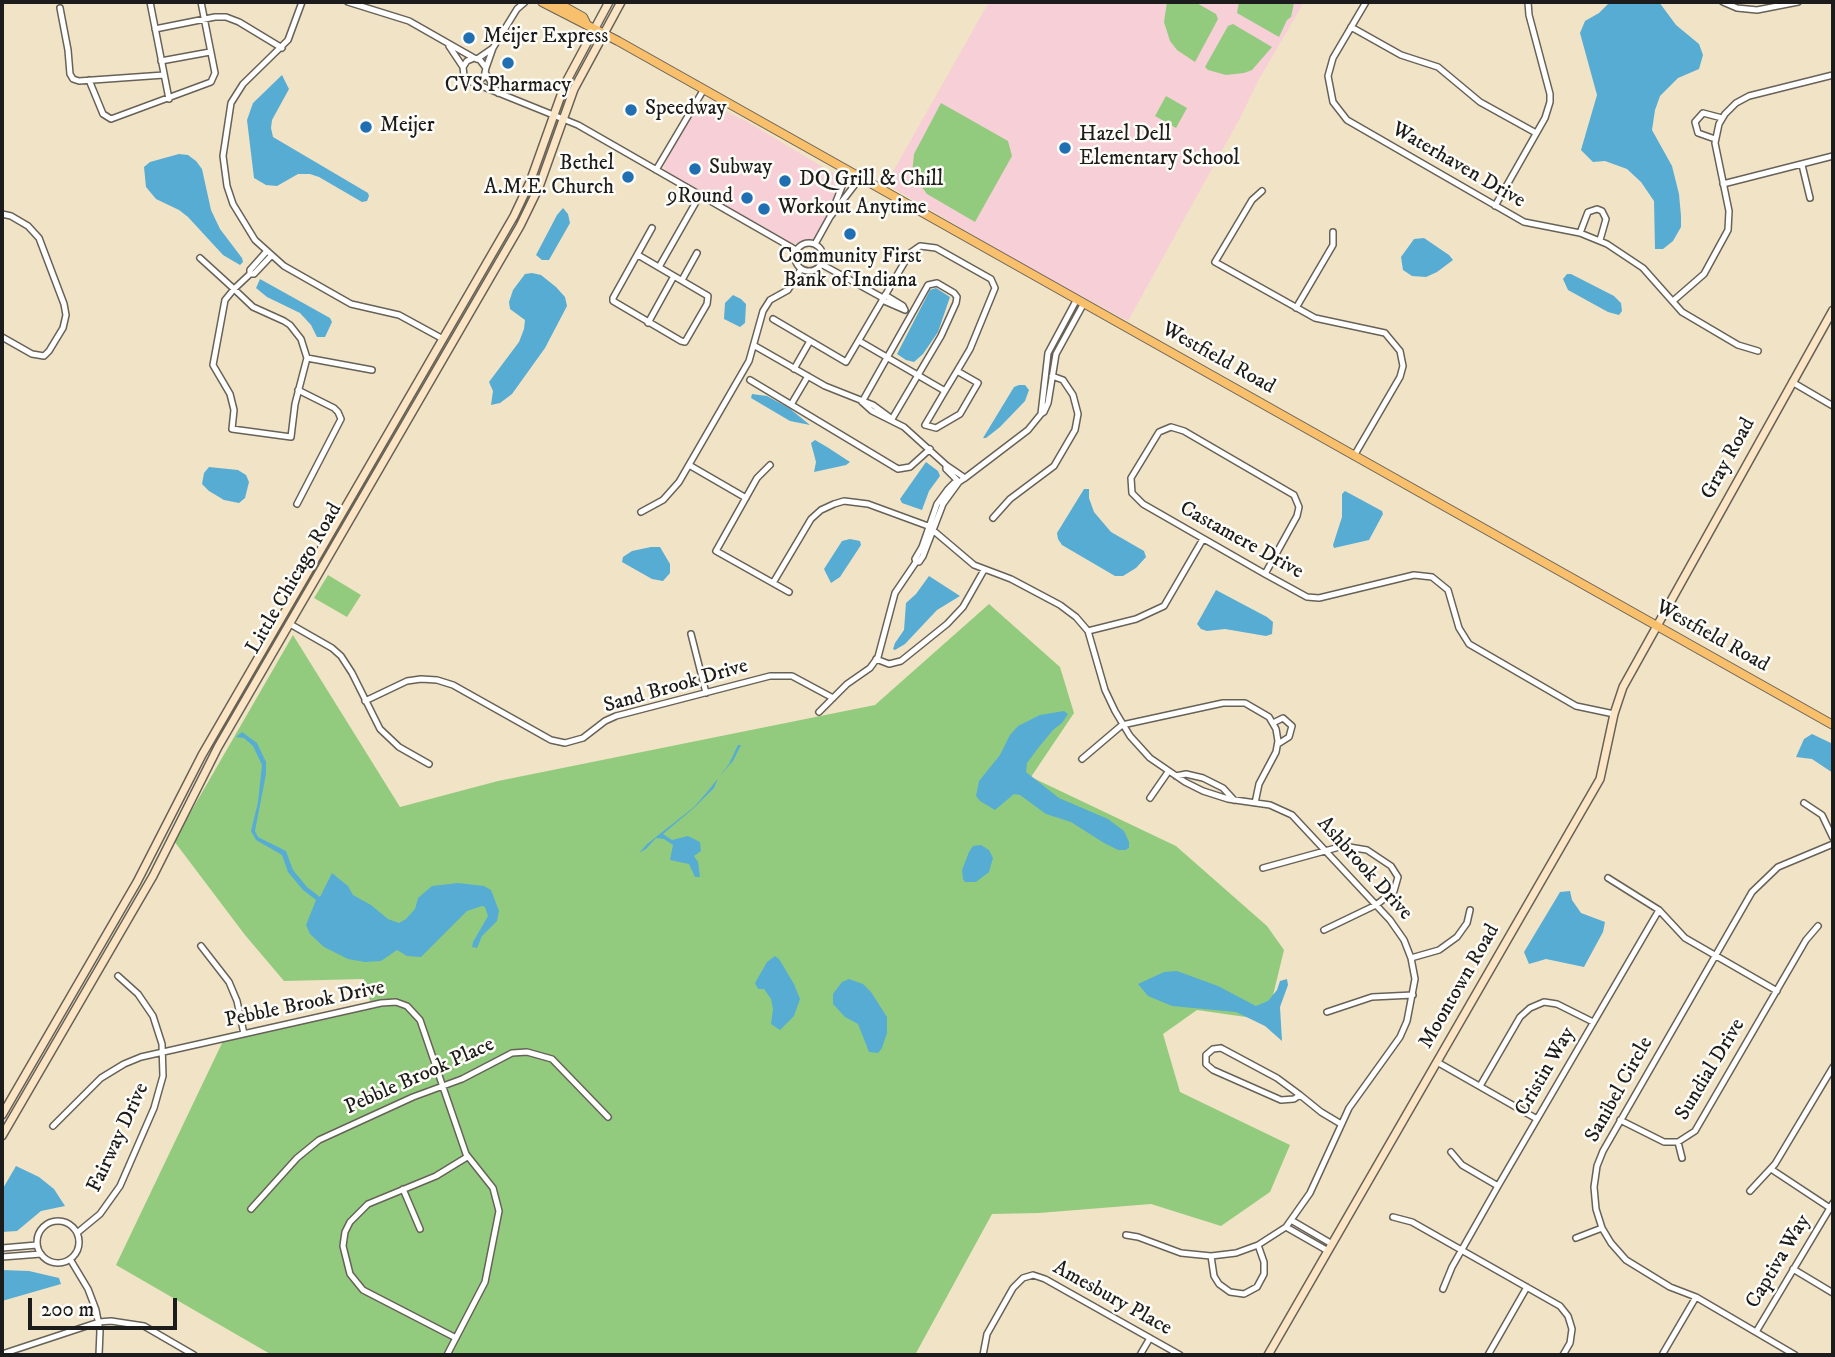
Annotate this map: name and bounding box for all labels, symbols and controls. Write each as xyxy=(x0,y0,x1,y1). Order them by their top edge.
place label: Meijer Express xyxy=(483,25,608,51)
marker: Meijer Express xyxy=(461,30,477,46)
marker: CVS Pharmacy xyxy=(500,55,516,71)
place label: CVS Pharmacy xyxy=(445,74,571,100)
place label: Speedway xyxy=(645,97,727,123)
marker: Speedway xyxy=(623,102,639,118)
place label: Meijer xyxy=(380,114,435,140)
street label: Waterhaven Drive xyxy=(1387,118,1529,214)
marker: Meijer xyxy=(358,119,374,135)
place label: Hazel Dell Elementary School xyxy=(1079,123,1240,173)
marker: Hazel Dell Elementary School xyxy=(1057,140,1073,156)
place label: Bethel A.M.E. Church xyxy=(484,152,614,202)
place label: Subway xyxy=(709,156,772,182)
marker: Subway xyxy=(687,161,703,177)
place label: DQ Grill & Chill xyxy=(799,168,943,194)
marker: Bethel A.M.E. Church xyxy=(620,169,636,185)
marker: DQ Grill & Chill xyxy=(777,173,793,189)
place label: 9Round xyxy=(667,185,733,211)
marker: 9Round xyxy=(739,190,755,206)
place label: Workout Anytime xyxy=(778,196,927,222)
marker: Workout Anytime xyxy=(756,201,772,217)
marker: Community First Bank of Indiana xyxy=(842,226,858,242)
place label: Community First Bank of Indiana xyxy=(778,245,922,295)
street label: Westfield Road xyxy=(1157,317,1279,401)
street label: Gray Road xyxy=(1696,414,1762,504)
street label: Castamere Drive xyxy=(1175,497,1307,585)
street label: Little Chicago Road xyxy=(242,499,348,659)
street label: Westfield Road xyxy=(1651,595,1773,679)
street label: Sand Brook Drive xyxy=(601,654,751,720)
street label: Ashbrook Drive xyxy=(1311,812,1417,926)
street label: Moontown Road xyxy=(1414,920,1506,1054)
street label: Pebble Brook Drive xyxy=(223,976,387,1034)
street label: Sundial Drive xyxy=(1671,1014,1751,1126)
street label: Cristin Way xyxy=(1510,1023,1582,1121)
street label: Pebble Brook Place xyxy=(341,1033,499,1121)
street label: Sanibel Circle xyxy=(1581,1033,1659,1147)
street label: Fairway Drive xyxy=(83,1079,155,1197)
street label: Captiva Way xyxy=(1741,1211,1817,1313)
street label: Amesbury Place xyxy=(1048,1256,1176,1342)
scale bar xyxy=(32,1284,180,1328)
text: 200 m xyxy=(41,1297,94,1323)

